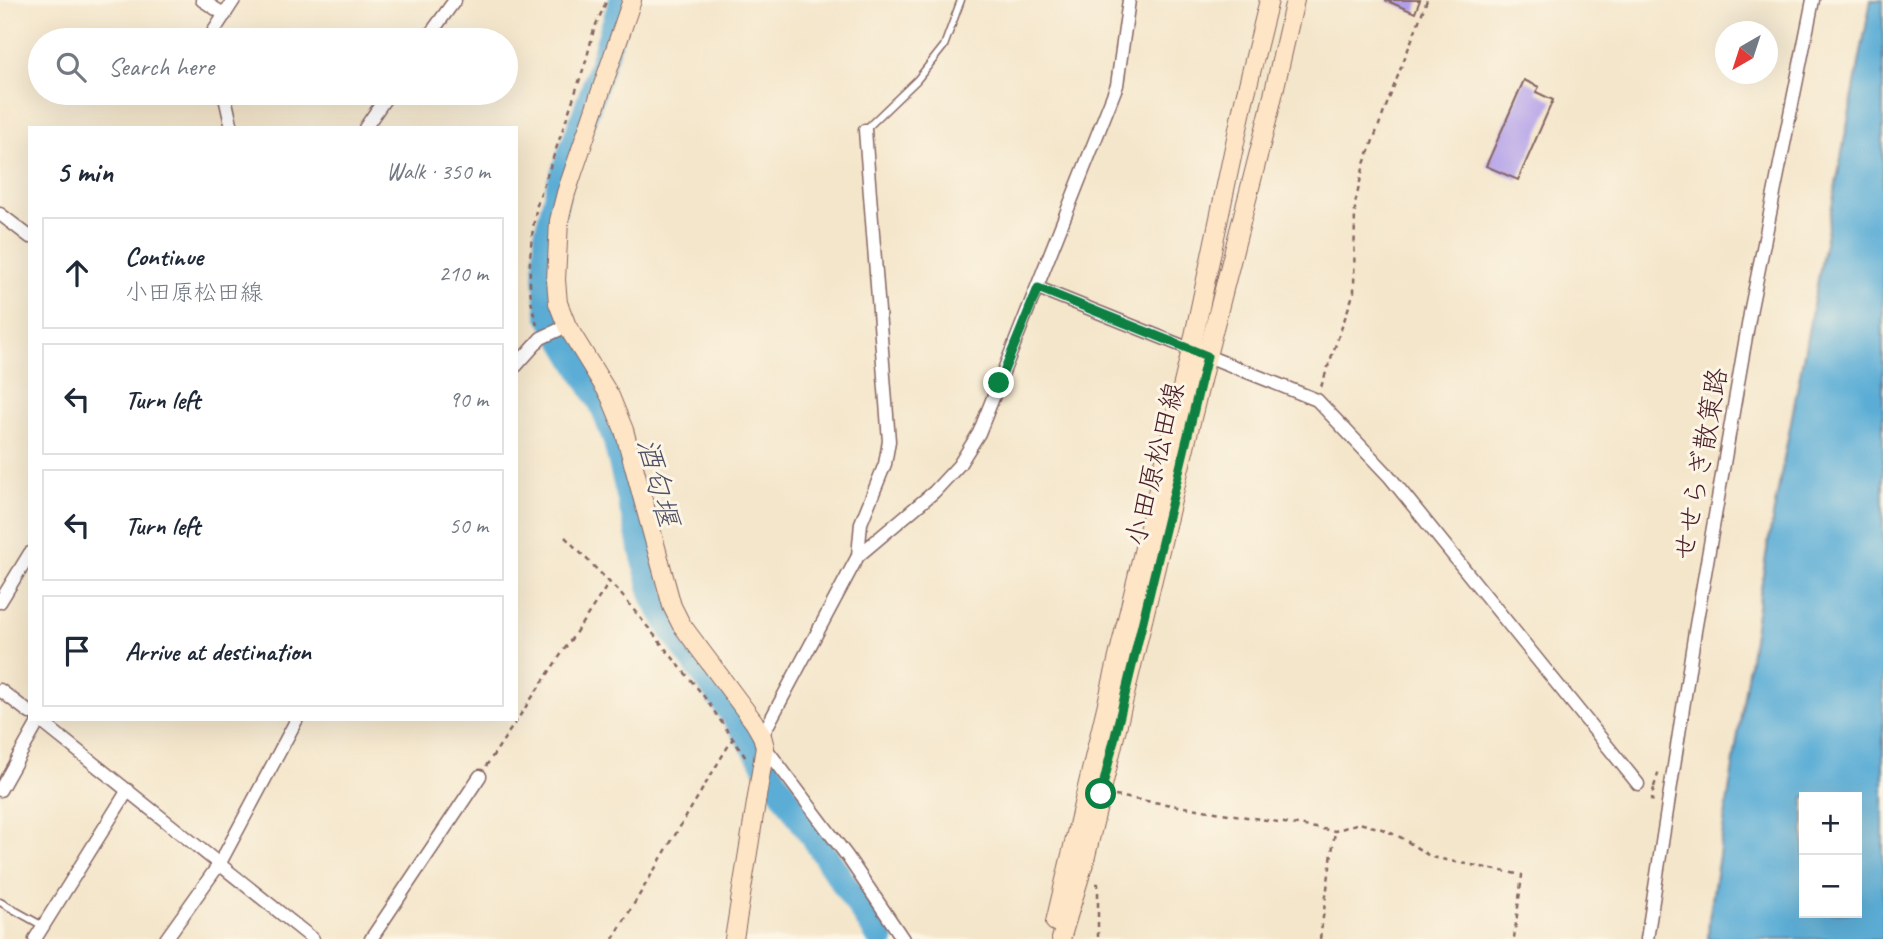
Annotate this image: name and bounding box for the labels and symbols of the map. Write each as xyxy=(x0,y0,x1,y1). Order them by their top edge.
north arrow xyxy=(1715,21,1778,84)
street label: せせらぎ散策路 xyxy=(1666,365,1735,564)
route end xyxy=(983,367,1014,398)
street label: 小田原松田線 xyxy=(1117,378,1192,550)
water label: 酒匂堰 xyxy=(628,434,689,533)
route start xyxy=(1085,778,1116,809)

